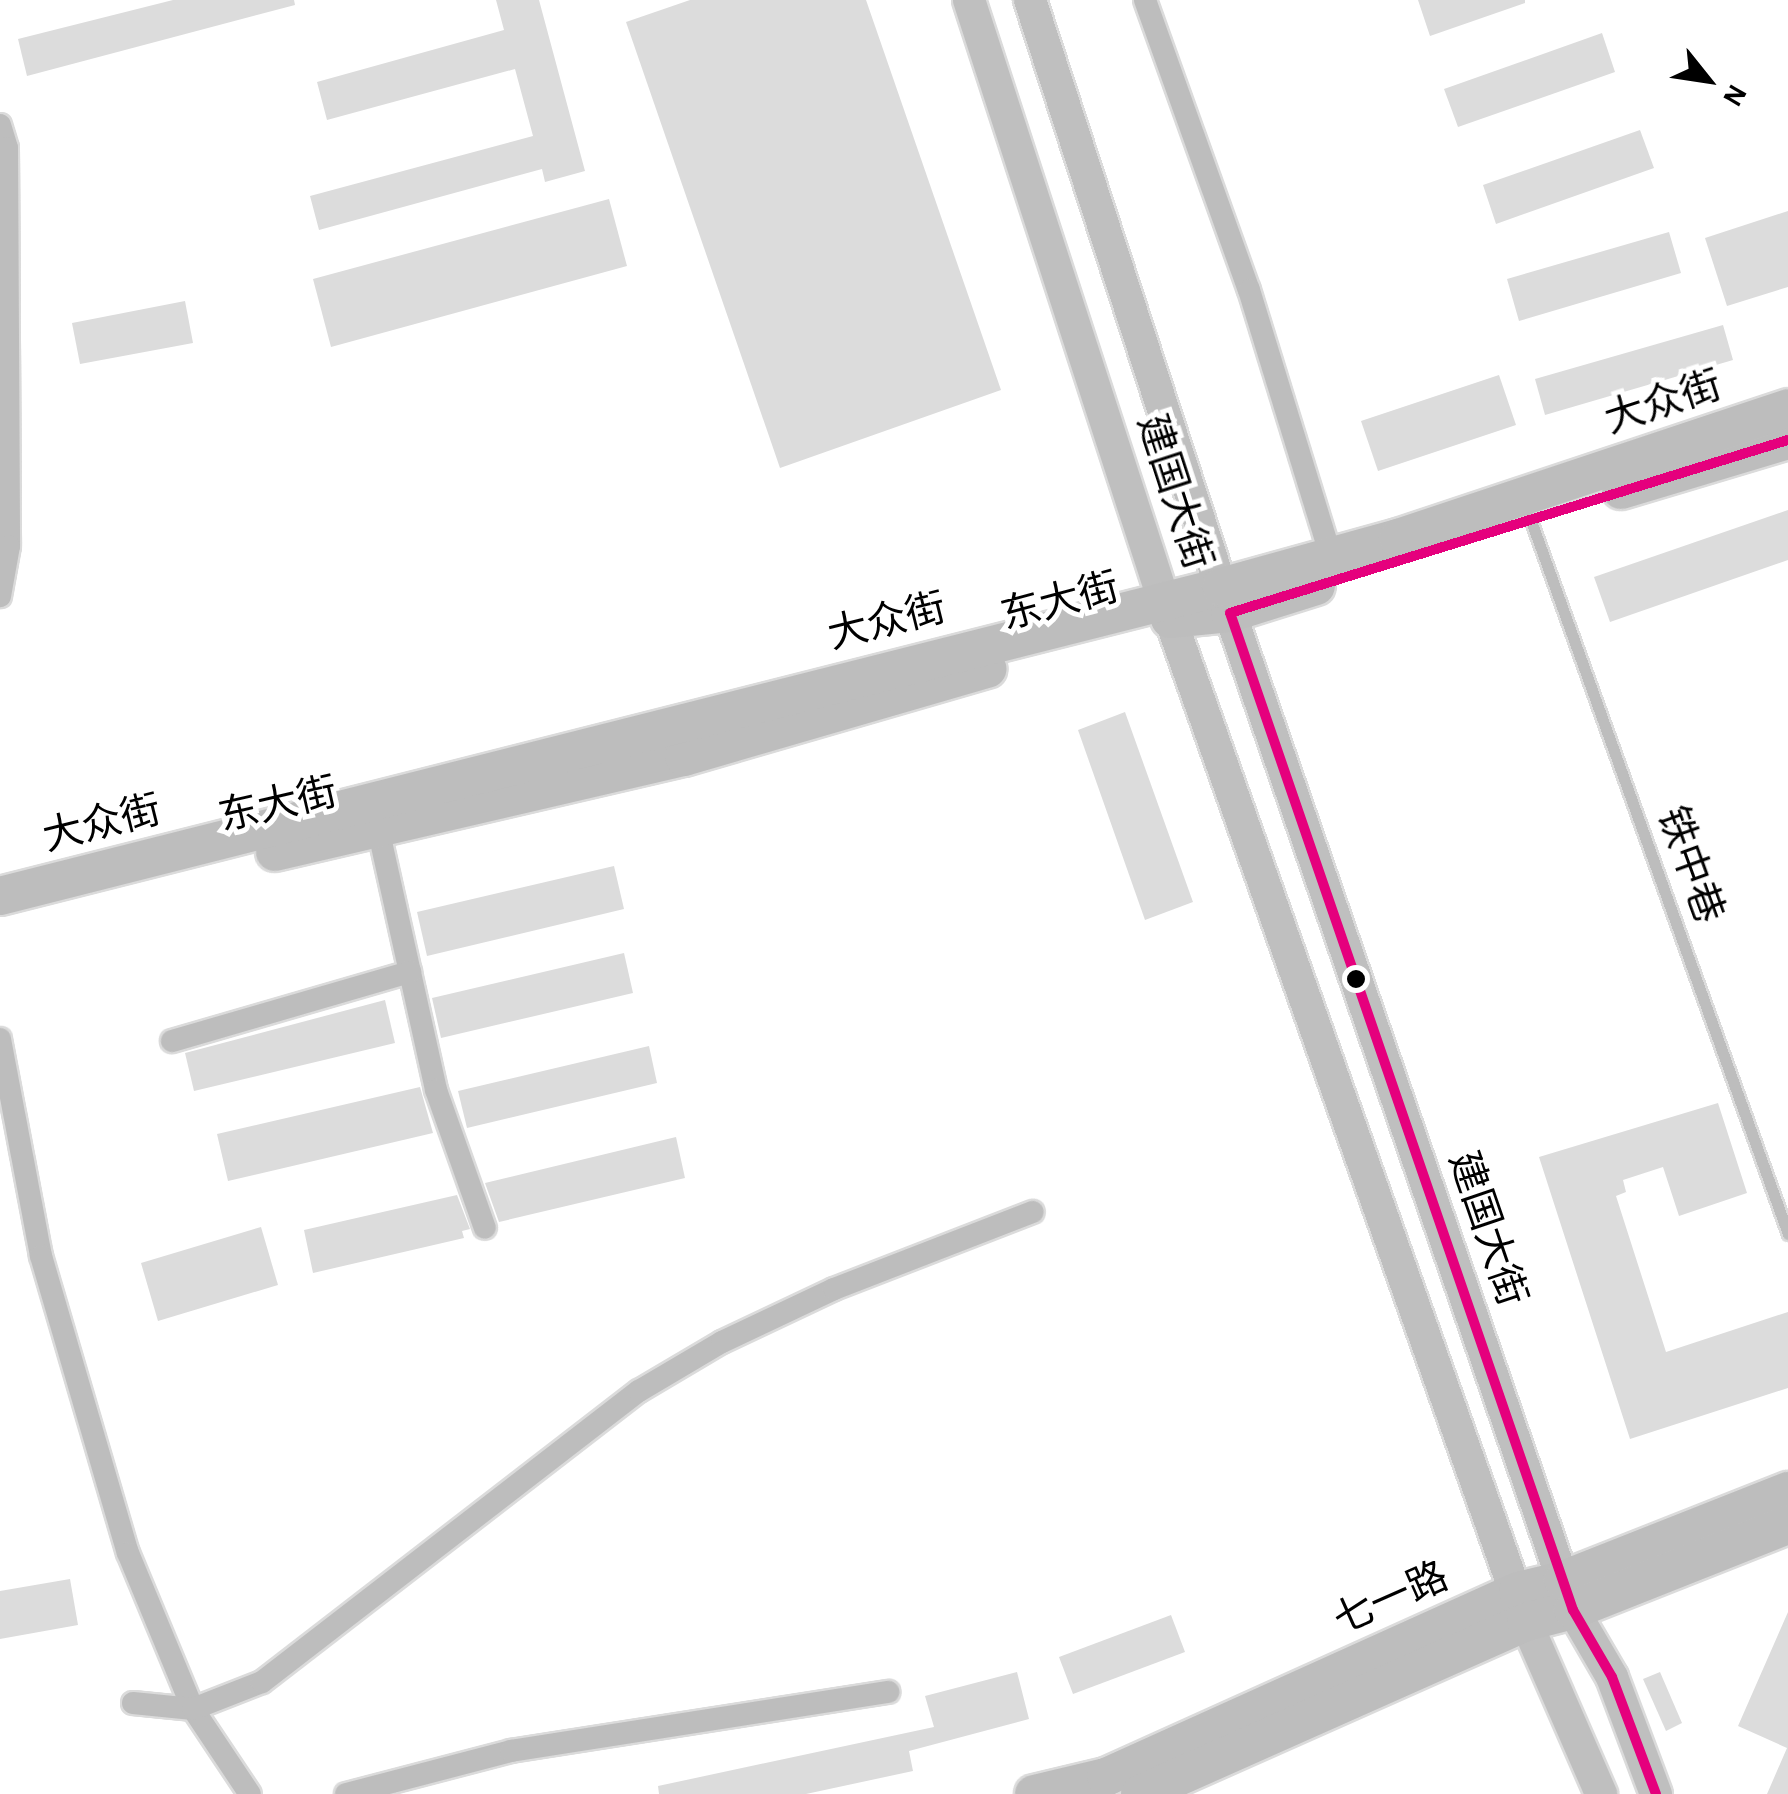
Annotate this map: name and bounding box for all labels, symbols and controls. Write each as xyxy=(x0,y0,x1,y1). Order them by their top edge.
north arrow xyxy=(1658,30,1758,130)
text: N xyxy=(1717,80,1751,110)
street label: 大众街 xyxy=(1599,362,1727,444)
street label: 建国大街 xyxy=(1126,408,1222,576)
street label: 东大街 xyxy=(996,563,1124,641)
street label: 大众街 xyxy=(823,584,951,660)
street label: 东大街 xyxy=(214,768,342,842)
street label: 大众街 xyxy=(38,786,166,862)
street label: 铁中巷 xyxy=(1647,800,1733,930)
unlabelled marker xyxy=(1346,969,1366,989)
street label: 建国大街 xyxy=(1438,1146,1536,1312)
street label: 七一路 xyxy=(1326,1553,1456,1645)

